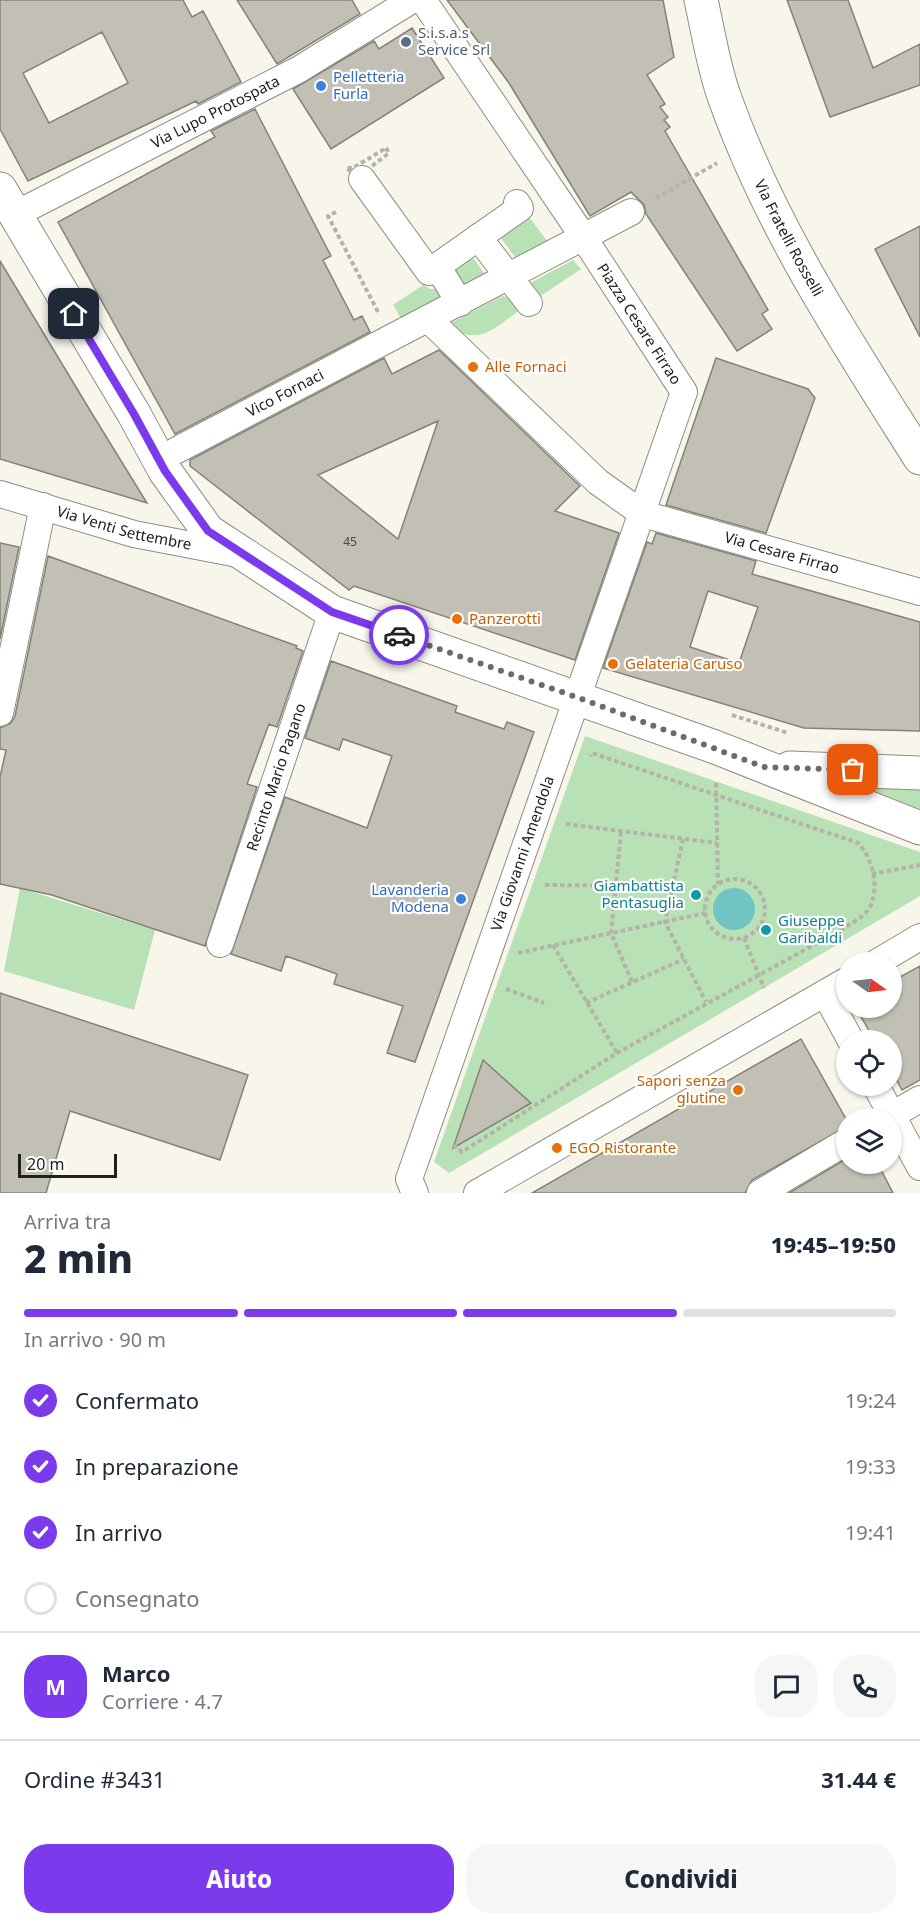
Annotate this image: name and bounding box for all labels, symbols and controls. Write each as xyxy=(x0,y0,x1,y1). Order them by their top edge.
place label: S.i.s.a.s Service Srl xyxy=(418,22,490,59)
marker: S.i.s.a.s Service Srl xyxy=(399,35,413,49)
place label: Pelletteria Furla xyxy=(333,66,405,103)
street label: Via Lupo Protospata xyxy=(147,70,283,152)
marker: Pelletteria Furla xyxy=(314,79,328,93)
street label: Via Fratelli Rosselli xyxy=(751,176,829,300)
street label: Piazza Cesare Firrao xyxy=(593,259,687,388)
pin xyxy=(48,288,99,339)
icon: home xyxy=(57,297,90,330)
place label: Alle Fornaci xyxy=(485,356,567,376)
marker: Alle Fornaci xyxy=(466,360,480,374)
street label: Vico Fornaci xyxy=(242,364,327,421)
street label: Via Venti Settembre xyxy=(55,501,193,554)
street label: Via Cesare Firrao xyxy=(722,526,842,578)
house number: 45 xyxy=(343,533,357,550)
courier xyxy=(369,605,429,665)
place label: Panzerotti xyxy=(469,608,541,628)
marker: Panzerotti xyxy=(450,612,464,626)
icon: car xyxy=(383,619,416,652)
place label: Gelateria Caruso xyxy=(625,653,743,673)
marker: Gelateria Caruso xyxy=(606,657,620,671)
street label: Recinto Mario Pagano xyxy=(241,700,310,854)
pin xyxy=(827,744,878,795)
icon: bag xyxy=(836,753,869,786)
street label: Via Giovanni Amendola xyxy=(485,773,558,934)
place label: Giambattista Pentasuglia xyxy=(593,875,684,912)
place label: Lavanderia Modena xyxy=(371,879,449,916)
marker: Giambattista Pentasuglia xyxy=(689,888,703,902)
marker: Lavanderia Modena xyxy=(454,892,468,906)
place label: Giuseppe Garibaldi xyxy=(778,910,845,947)
marker: Giuseppe Garibaldi xyxy=(759,923,773,937)
north arrow xyxy=(836,952,902,1018)
map controls xyxy=(836,952,902,1174)
button: locate xyxy=(836,1030,902,1096)
place label: Sapori senza glutine xyxy=(637,1070,726,1107)
marker: Sapori senza glutine xyxy=(731,1083,745,1097)
button: layers xyxy=(836,1108,902,1174)
place label: EGO Ristorante xyxy=(569,1137,676,1157)
marker: EGO Ristorante xyxy=(550,1141,564,1155)
scale bar xyxy=(18,1151,117,1178)
text: 20 m xyxy=(27,1153,64,1175)
text: Arriva tra xyxy=(24,1208,111,1235)
text: 19:45–19:50 xyxy=(771,1229,896,1259)
text: 2 min xyxy=(24,1231,133,1284)
text: In arrivo · 90 m xyxy=(24,1326,166,1353)
icon: check xyxy=(24,1384,57,1417)
text: Confermato xyxy=(75,1385,199,1415)
text: 19:24 xyxy=(845,1387,896,1414)
icon: check xyxy=(24,1450,57,1483)
text: In preparazione xyxy=(75,1451,239,1481)
text: 19:33 xyxy=(845,1453,896,1480)
icon: check xyxy=(24,1516,57,1549)
text: In arrivo xyxy=(75,1517,162,1547)
text: 19:41 xyxy=(845,1519,896,1546)
text: Consegnato xyxy=(75,1583,199,1613)
button: chat xyxy=(755,1655,818,1718)
button: phone xyxy=(833,1655,896,1718)
text: Marco xyxy=(102,1658,170,1688)
text: M xyxy=(45,1671,66,1701)
text: Corriere · 4.7 xyxy=(102,1688,223,1715)
text: Ordine #3431 xyxy=(24,1764,165,1794)
text: 31.44 € xyxy=(821,1764,896,1794)
button: Aiuto xyxy=(24,1844,454,1913)
button: Condividi xyxy=(466,1844,896,1913)

